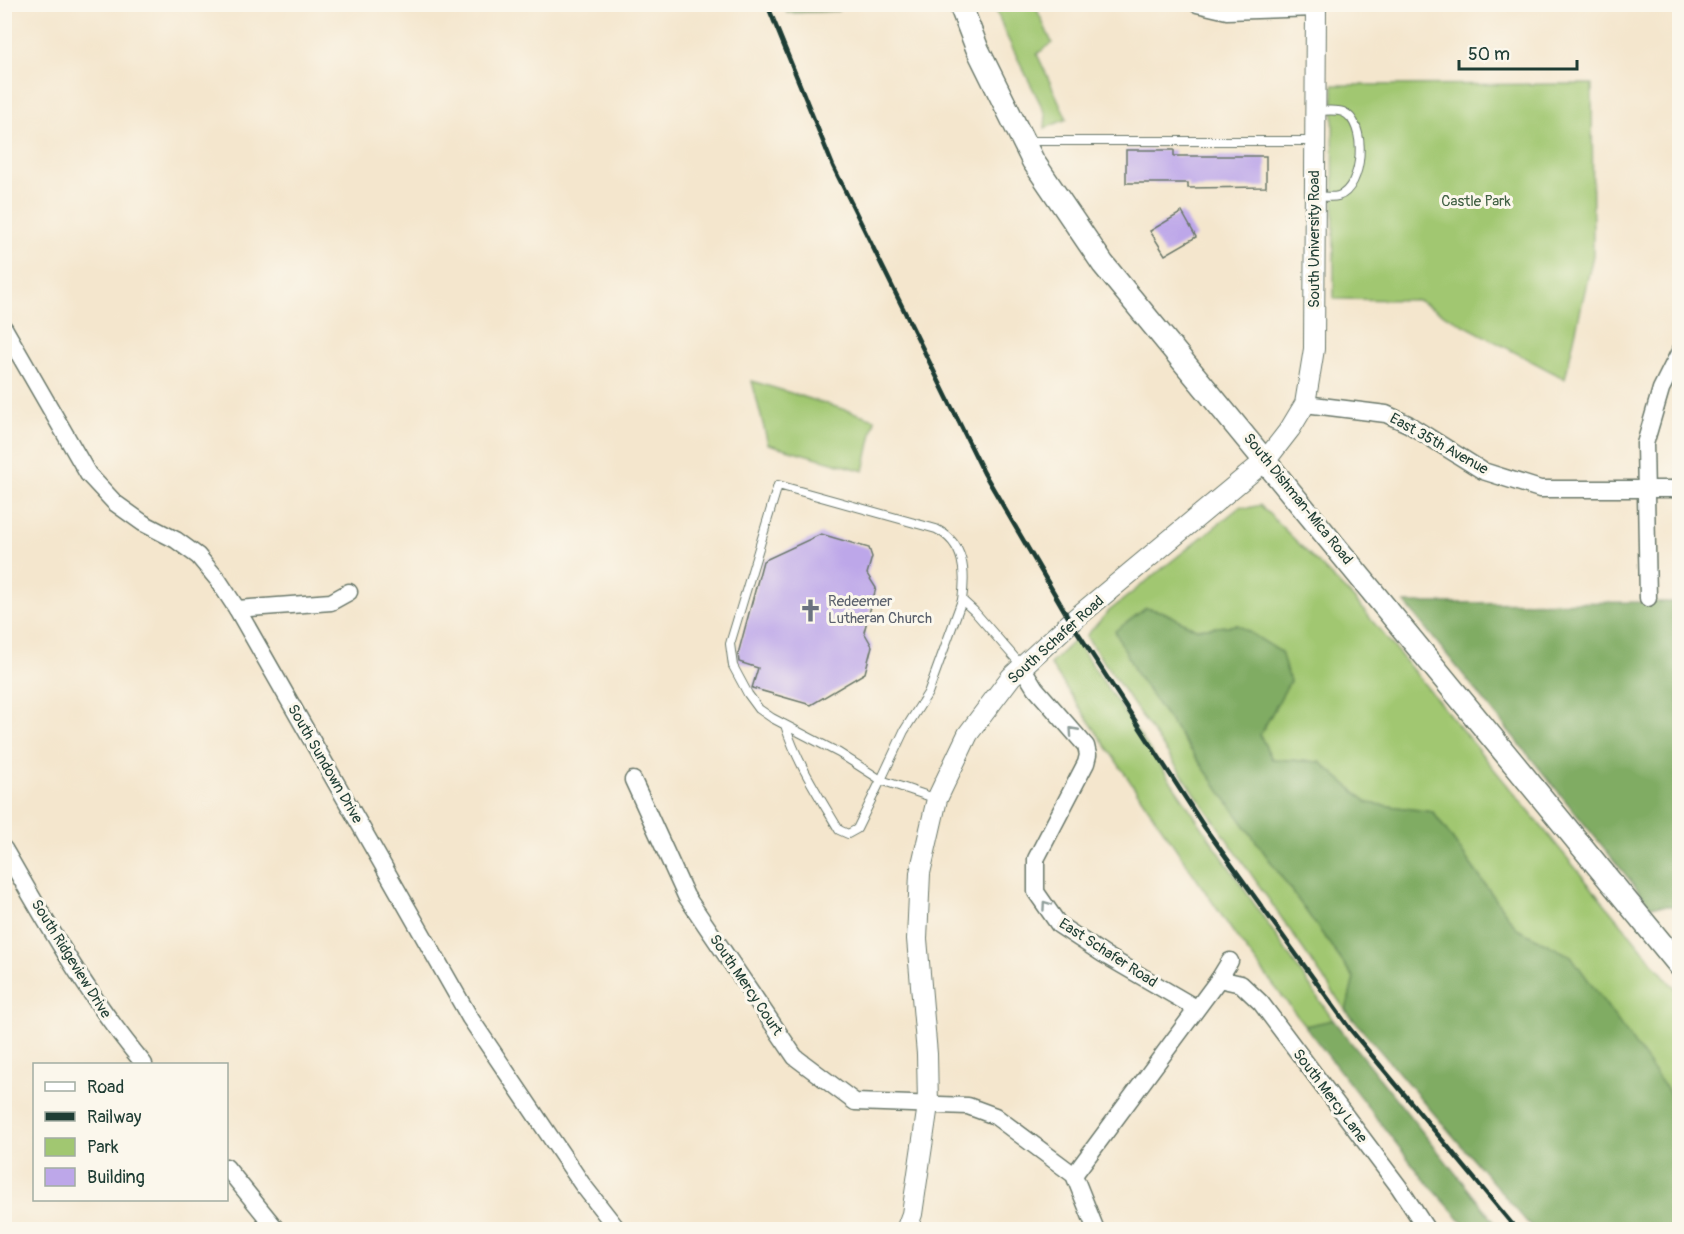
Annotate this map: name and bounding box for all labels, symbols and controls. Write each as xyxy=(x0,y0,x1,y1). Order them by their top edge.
scale bar xyxy=(1459,33,1578,71)
text: 50 m xyxy=(1468,43,1510,66)
street label: South University Road xyxy=(1305,170,1324,308)
park label: Castle Park xyxy=(1441,192,1511,211)
street label: East 35th Avenue xyxy=(1386,409,1492,479)
street label: South Dishman-Mica Road xyxy=(1239,429,1357,569)
place label: Redeemer Lutheran Church xyxy=(828,592,932,628)
street label: South Schafer Road xyxy=(1004,592,1108,688)
church icon: Redeemer Lutheran Church xyxy=(797,597,823,623)
street label: South Sundown Drive xyxy=(283,701,367,827)
one-way arrow xyxy=(1069,727,1080,737)
street label: South Ridgeview Drive xyxy=(27,896,116,1022)
one-way arrow xyxy=(1042,901,1053,912)
street label: East Schafer Road xyxy=(1055,914,1161,992)
street label: South Mercy Court xyxy=(705,931,787,1040)
street label: South Mercy Lane xyxy=(1289,1045,1372,1147)
legend xyxy=(33,1063,228,1201)
text: Road xyxy=(87,1076,124,1099)
text: Railway xyxy=(87,1106,142,1129)
text: Park xyxy=(87,1136,119,1159)
text: Building xyxy=(87,1166,145,1189)

